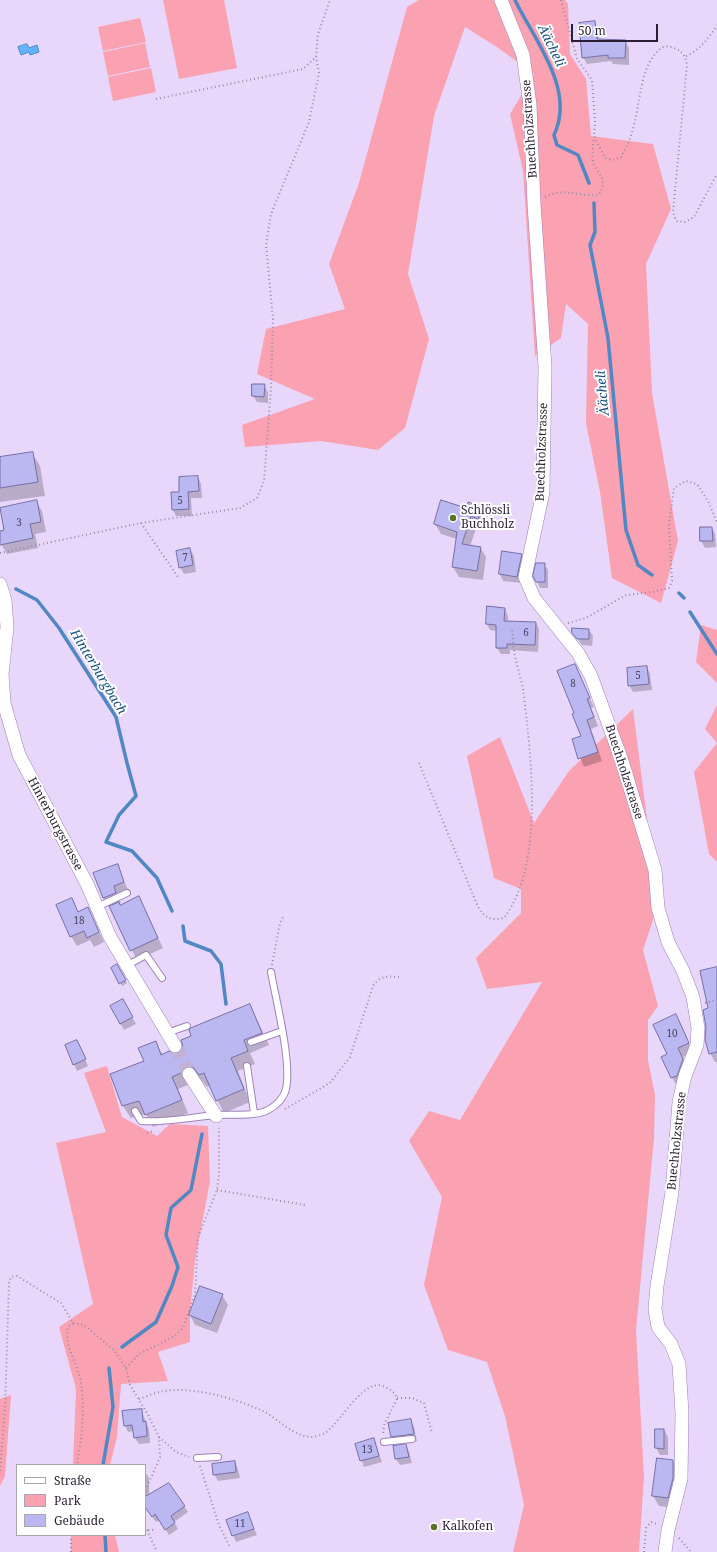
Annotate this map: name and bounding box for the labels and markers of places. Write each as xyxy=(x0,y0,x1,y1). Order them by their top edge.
place label: Schlössli Buchholz xyxy=(461,504,514,532)
marker: Schlössli Buchholz xyxy=(448,513,458,523)
place label: Kalkofen xyxy=(442,1520,493,1534)
marker: Kalkofen xyxy=(429,1522,439,1532)

